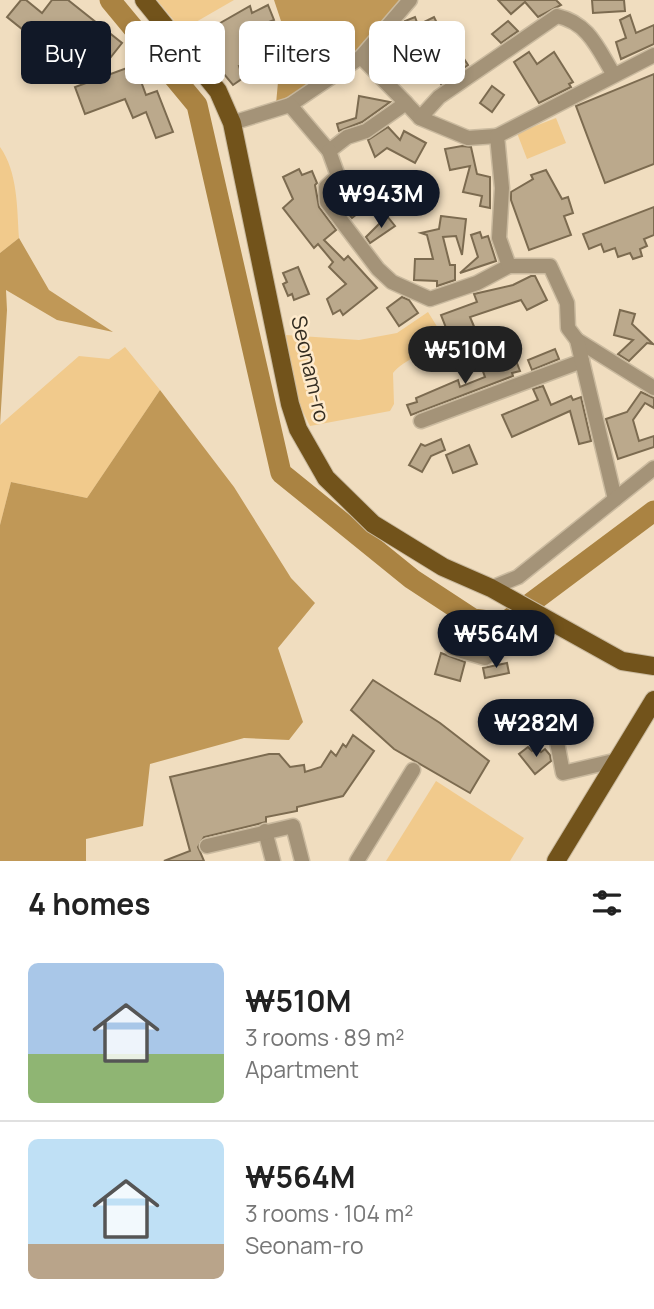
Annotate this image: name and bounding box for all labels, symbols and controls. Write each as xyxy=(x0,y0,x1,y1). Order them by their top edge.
chip: Buy xyxy=(21,21,111,84)
chip: Rent xyxy=(125,21,225,84)
chip: Filters xyxy=(239,21,355,84)
chip: New xyxy=(369,21,465,84)
pin: ₩943M xyxy=(332,170,430,230)
text: ₩943M xyxy=(339,177,423,209)
street label: Seonam-ro xyxy=(285,313,337,425)
pin: ₩510M xyxy=(416,326,514,386)
text: ₩510M xyxy=(424,333,506,365)
pin: ₩564M xyxy=(447,610,545,670)
text: ₩564M xyxy=(454,617,538,649)
pin: ₩282M xyxy=(487,700,585,759)
text: ₩282M xyxy=(494,706,578,738)
text: 4 homes xyxy=(28,883,151,924)
icon: filters xyxy=(588,884,626,922)
text: ₩510M xyxy=(245,980,352,1021)
icon: home xyxy=(84,991,168,1075)
text: 3 rooms · 89 m² xyxy=(245,1021,405,1053)
text: Apartment xyxy=(245,1053,359,1085)
text: ₩564M xyxy=(245,1156,356,1197)
icon: home xyxy=(84,1167,168,1251)
text: 3 rooms · 104 m² xyxy=(245,1197,413,1229)
text: Seonam-ro xyxy=(245,1229,364,1261)

